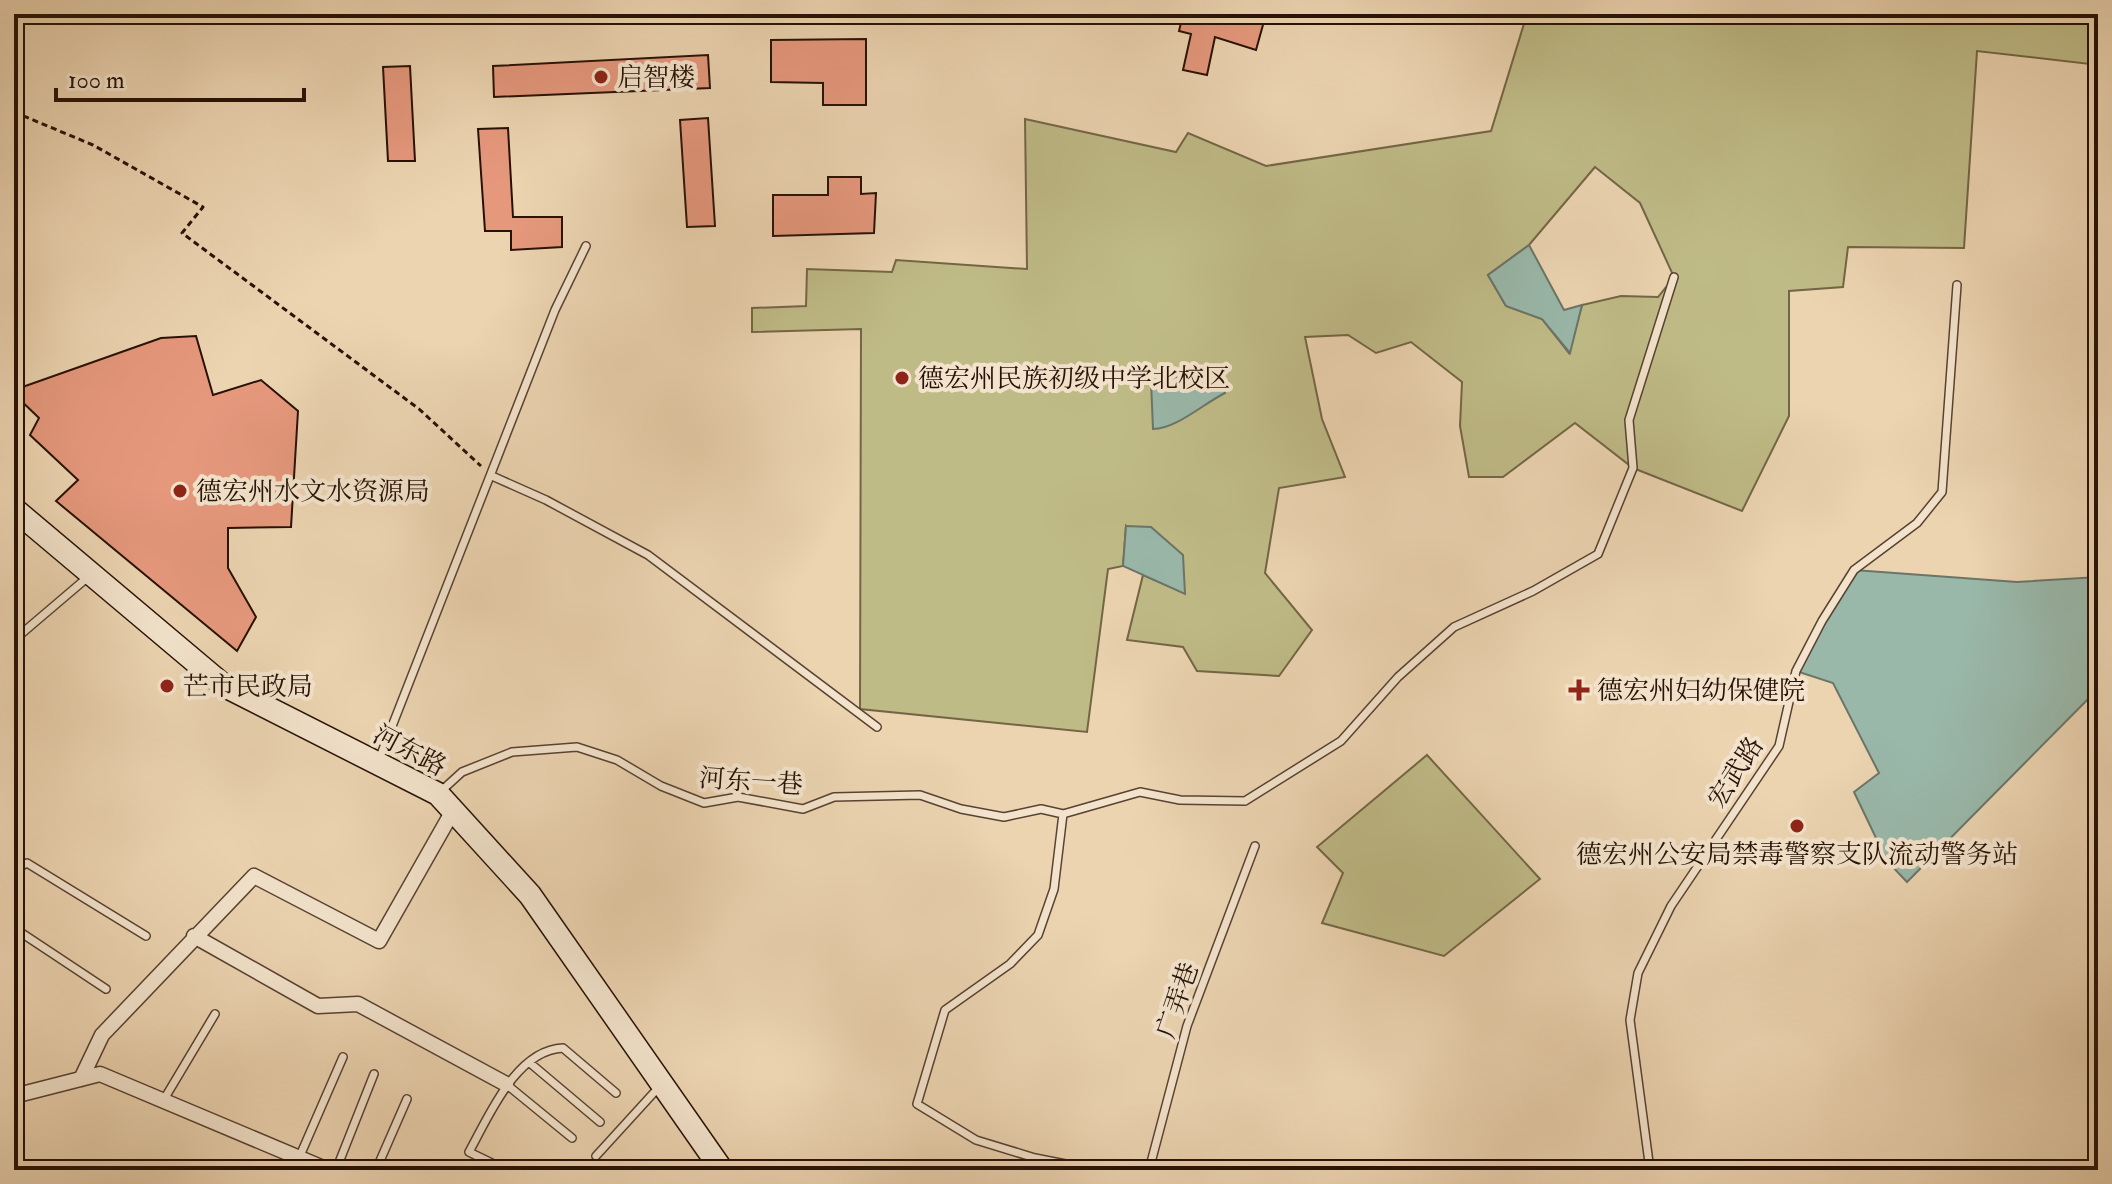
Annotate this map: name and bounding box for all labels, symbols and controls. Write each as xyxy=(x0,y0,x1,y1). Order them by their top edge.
scale bar xyxy=(56,52,304,102)
place label: 启智楼 xyxy=(617,62,695,94)
text: 100 m xyxy=(68,65,125,96)
marker: 启智楼 xyxy=(592,68,610,86)
place label: 德宏州民族初级中学北校区 xyxy=(918,363,1230,395)
marker: 德宏州民族初级中学北校区 xyxy=(893,369,911,387)
place label: 德宏州水文水资源局 xyxy=(196,476,430,508)
marker: 德宏州水文水资源局 xyxy=(171,482,189,500)
place label: 芒市民政局 xyxy=(183,671,313,703)
place label: 德宏州妇幼保健院 xyxy=(1597,675,1805,707)
marker: 芒市民政局 xyxy=(158,677,176,695)
marker: 德宏州妇幼保健院 xyxy=(1568,679,1590,701)
street label: 河东路 xyxy=(368,718,451,783)
street label: 宏武路 xyxy=(1701,731,1771,814)
street label: 河东一巷 xyxy=(698,762,804,802)
marker: 德宏州公安局禁毒警察支队流动警务站 xyxy=(1788,817,1806,835)
place label: 德宏州公安局禁毒警察支队流动警务站 xyxy=(1576,839,2018,871)
street label: 广弄巷 xyxy=(1150,958,1206,1042)

